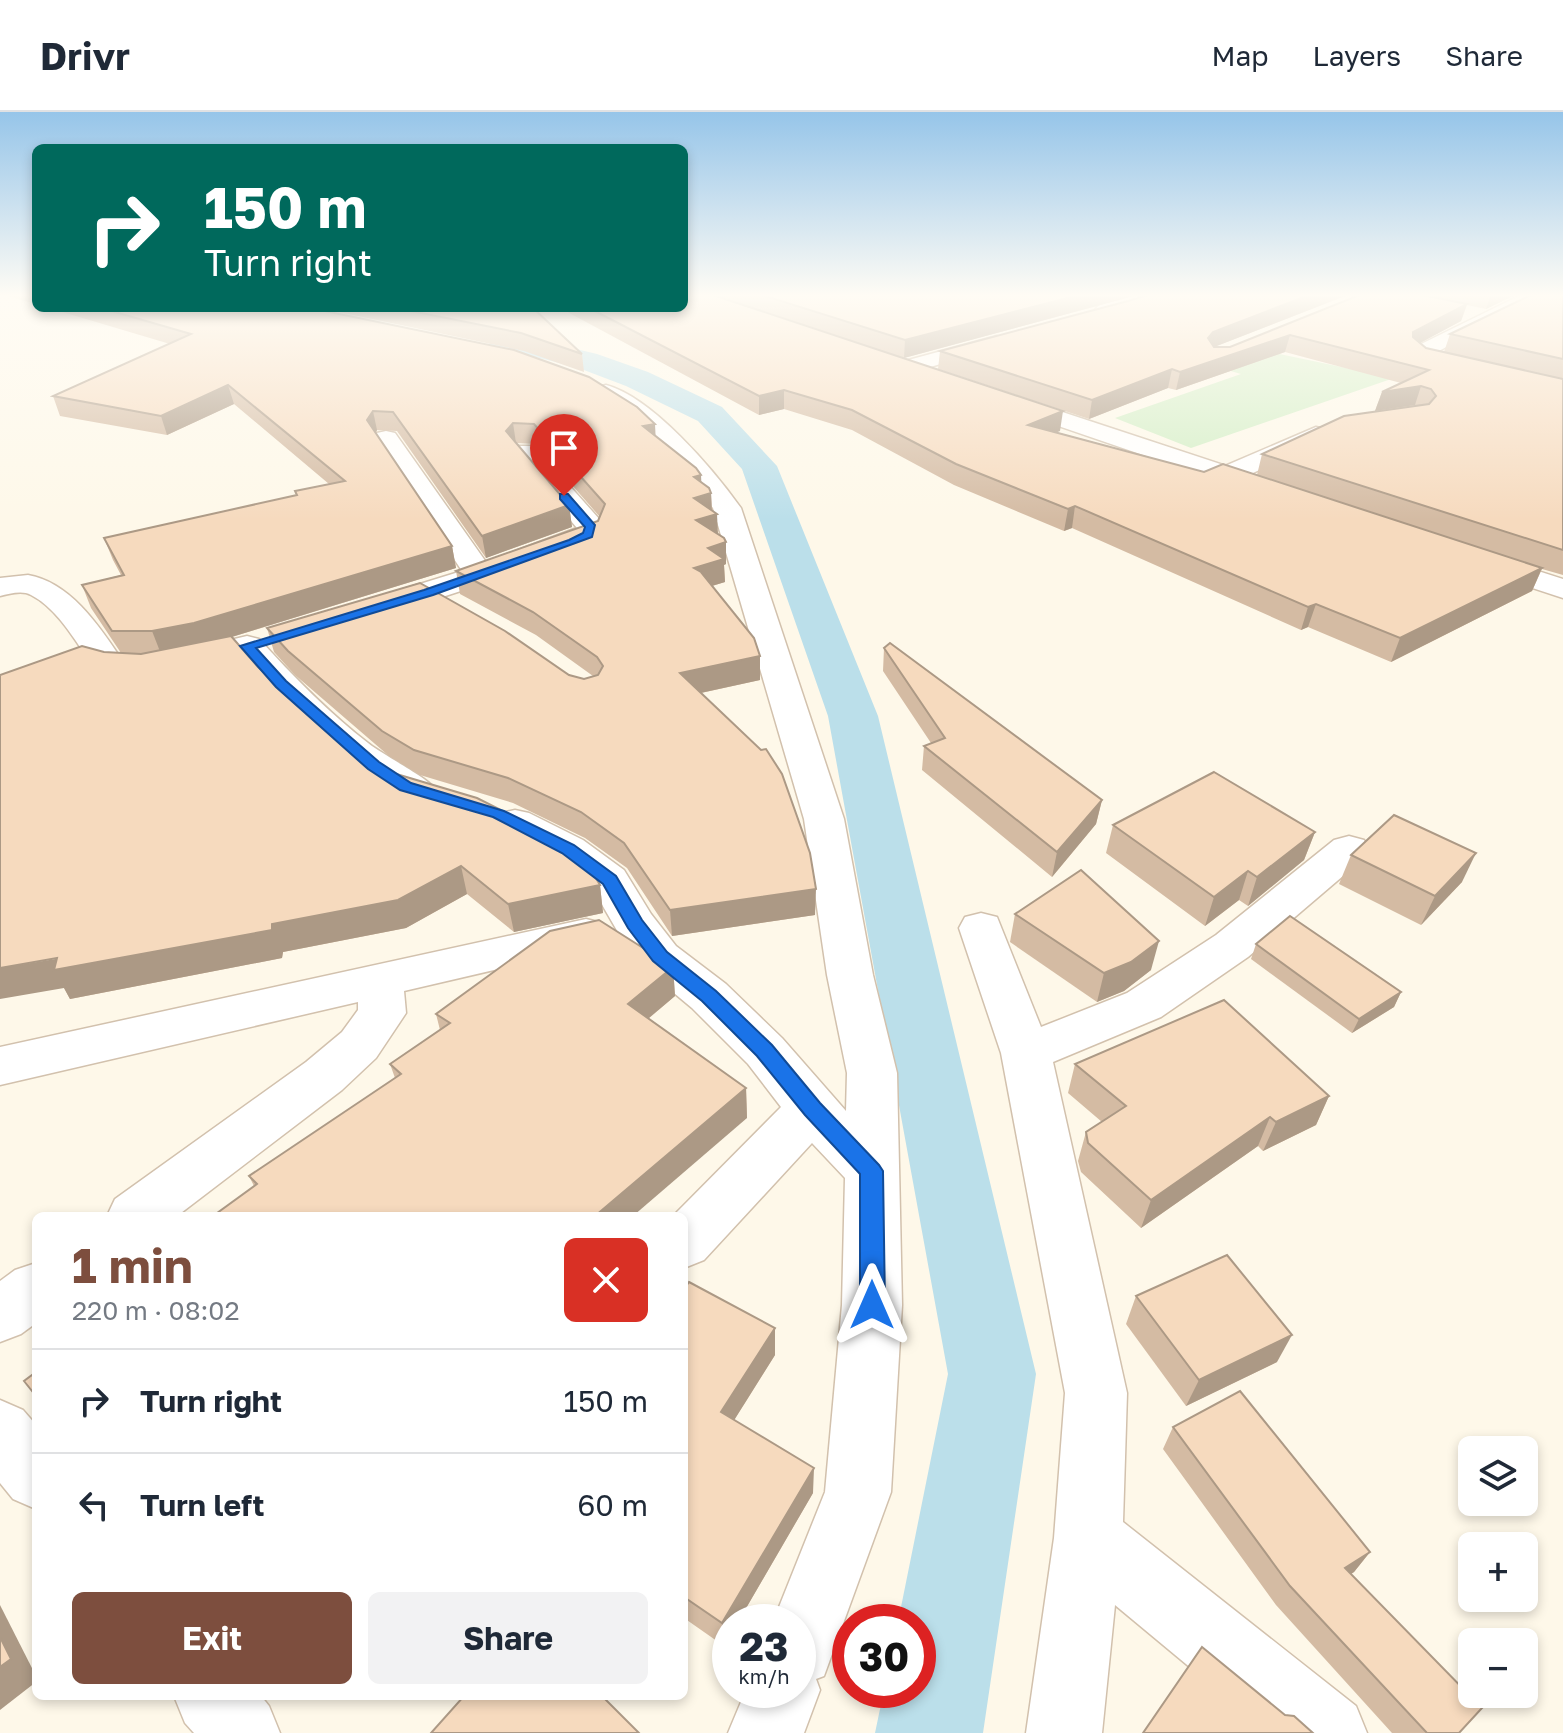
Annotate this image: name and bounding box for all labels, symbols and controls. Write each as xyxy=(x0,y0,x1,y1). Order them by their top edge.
text: Drivr xyxy=(40,33,130,78)
text: Map xyxy=(1211,39,1269,72)
text: Layers xyxy=(1313,39,1401,72)
text: Share xyxy=(1445,39,1523,72)
text: 150 m xyxy=(204,173,366,240)
icon: right xyxy=(72,176,176,280)
text: Turn right xyxy=(204,241,372,284)
pin xyxy=(530,414,598,496)
icon: arrive xyxy=(542,426,586,470)
text: 1 min xyxy=(72,1236,193,1294)
button: close xyxy=(564,1238,648,1322)
position arrow xyxy=(830,1263,914,1347)
text: 220 m · 08:02 xyxy=(72,1295,240,1326)
icon: right xyxy=(72,1379,116,1423)
text: Turn right xyxy=(140,1383,282,1419)
text: 150 m xyxy=(563,1383,648,1419)
map controls xyxy=(1458,1436,1538,1708)
button: layers xyxy=(1458,1436,1538,1516)
icon: left xyxy=(72,1483,116,1527)
text: Turn left xyxy=(140,1487,265,1523)
text: 60 m xyxy=(577,1487,648,1523)
button: + xyxy=(1458,1532,1538,1612)
button: Exit xyxy=(72,1592,352,1684)
button: Share xyxy=(368,1592,648,1684)
speed limit sign: 30 xyxy=(832,1604,936,1708)
text: 23 xyxy=(740,1622,788,1670)
button: − xyxy=(1458,1628,1538,1708)
text: km/h xyxy=(739,1664,789,1688)

